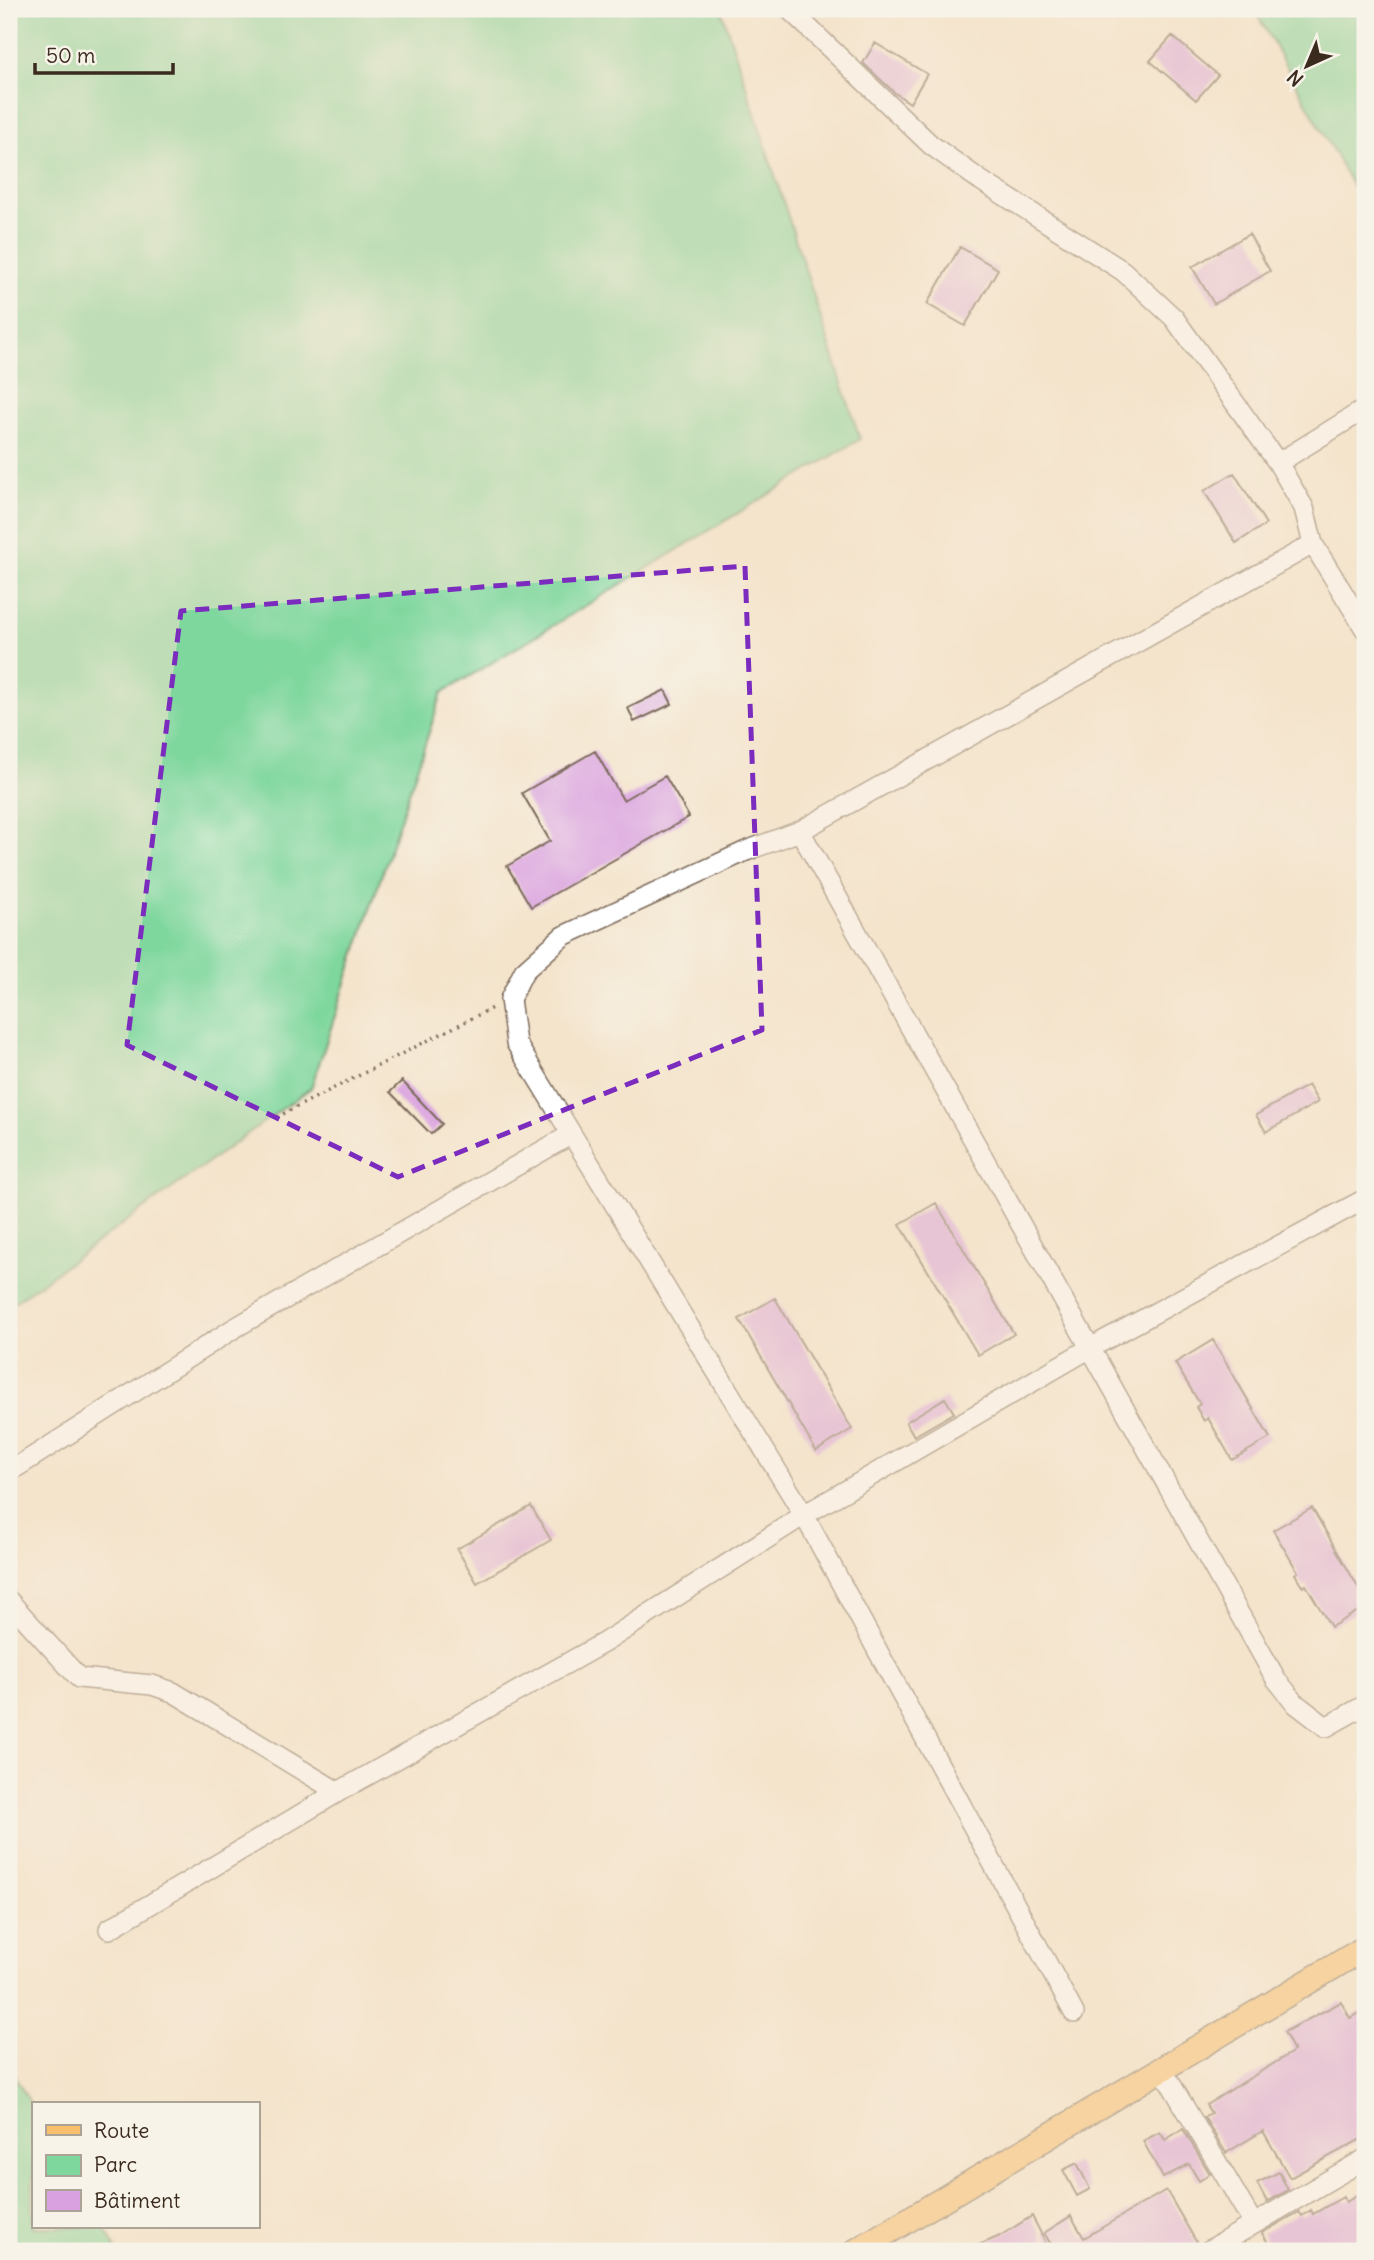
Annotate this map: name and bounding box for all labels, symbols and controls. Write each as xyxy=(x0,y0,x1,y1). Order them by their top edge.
scale bar xyxy=(35,32,173,76)
north arrow xyxy=(1272,32,1342,102)
text: 50 m xyxy=(46,42,95,69)
text: N xyxy=(1282,65,1308,91)
legend xyxy=(32,2102,259,2228)
text: Route xyxy=(94,2117,149,2144)
text: Parc xyxy=(94,2151,137,2178)
text: Bâtiment xyxy=(94,2187,180,2214)

